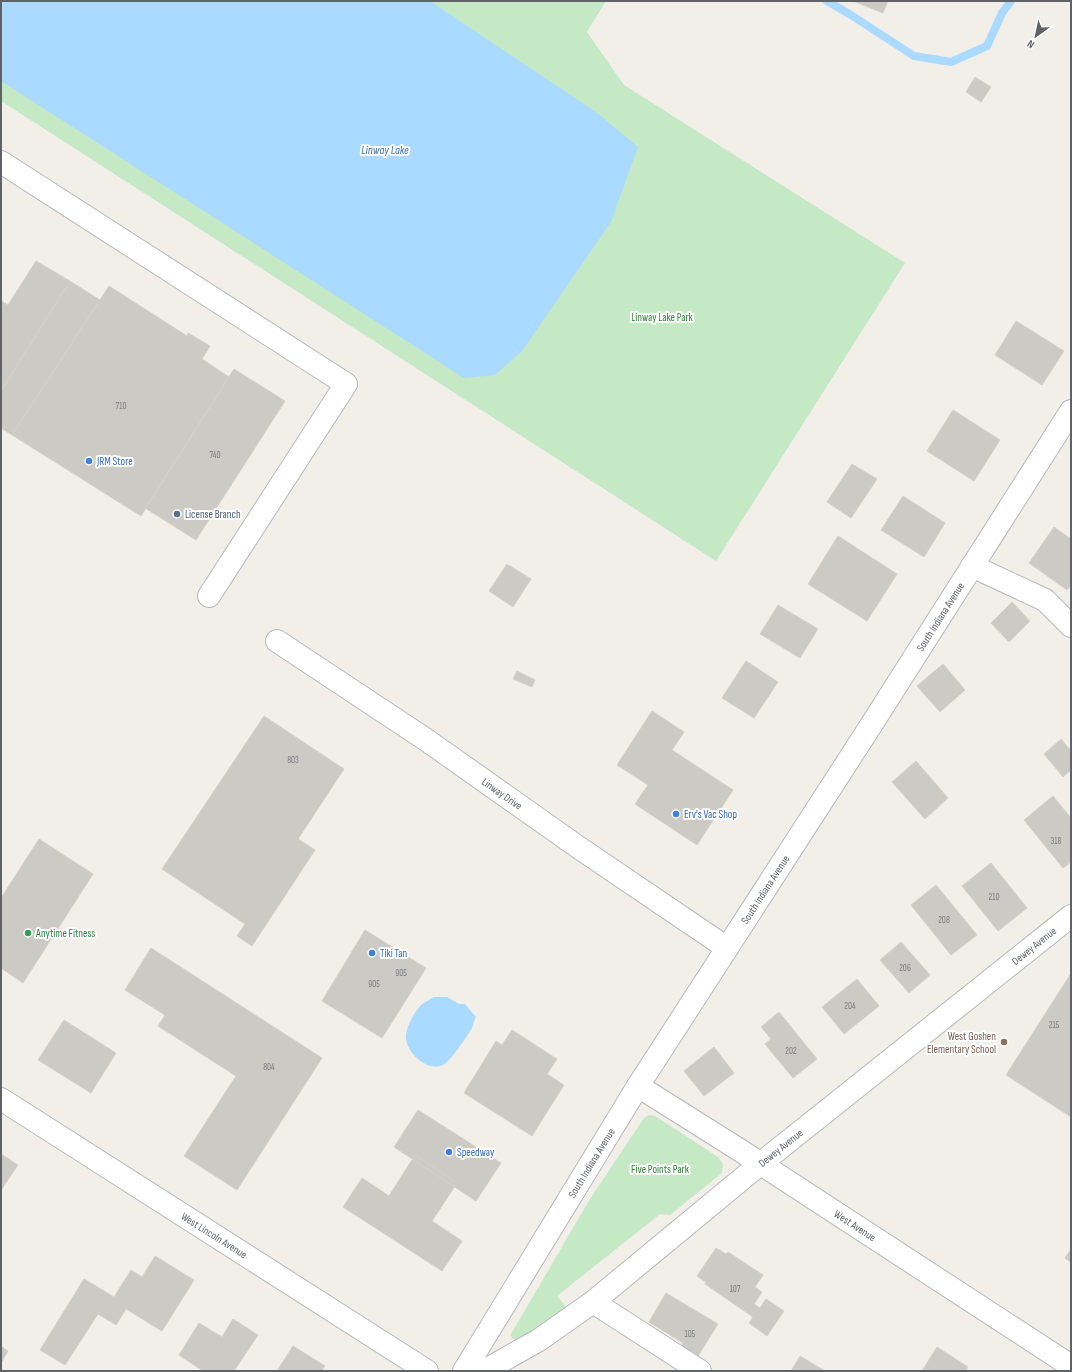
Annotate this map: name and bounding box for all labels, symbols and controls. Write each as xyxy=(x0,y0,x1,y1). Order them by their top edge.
north arrow xyxy=(1016,16,1056,56)
text: N xyxy=(1025,37,1037,51)
water label: Linway Lake xyxy=(361,143,409,158)
park label: Linway Lake Park xyxy=(631,311,694,324)
house number: 710 xyxy=(116,401,126,412)
house number: 740 xyxy=(210,450,220,461)
place label: JRM Store xyxy=(96,455,133,468)
marker: JRM Store xyxy=(84,456,94,466)
place label: License Branch xyxy=(185,508,241,521)
marker: License Branch xyxy=(172,509,182,519)
street label: South Indiana Avenue xyxy=(914,580,967,654)
house number: 803 xyxy=(287,755,299,766)
street label: Linway Drive xyxy=(479,775,525,813)
place label: Erv's Vac Shop xyxy=(684,808,737,821)
marker: Erv's Vac Shop xyxy=(671,809,681,819)
house number: 318 xyxy=(1051,836,1061,847)
street label: South Indiana Avenue xyxy=(738,853,792,926)
house number: 210 xyxy=(989,892,999,903)
house number: 208 xyxy=(938,915,950,926)
street label: Dewey Avenue xyxy=(1009,924,1059,968)
place label: Anytime Fitness xyxy=(35,927,95,940)
marker: Anytime Fitness xyxy=(23,928,33,938)
place label: Tiki Tan xyxy=(380,947,407,960)
marker: Tiki Tan xyxy=(367,948,377,958)
house number: 206 xyxy=(899,963,911,974)
house number: 905 xyxy=(395,968,407,979)
house number: 905 xyxy=(368,979,380,990)
house number: 204 xyxy=(844,1001,856,1012)
house number: 215 xyxy=(1049,1020,1060,1031)
place label: West Goshen Elementary School xyxy=(927,1030,996,1056)
marker: West Goshen Elementary School xyxy=(999,1037,1009,1047)
house number: 202 xyxy=(785,1046,797,1057)
house number: 804 xyxy=(263,1062,275,1073)
street label: South Indiana Avenue xyxy=(565,1126,618,1200)
street label: Dewey Avenue xyxy=(756,1126,806,1170)
place label: Speedway xyxy=(457,1146,495,1159)
marker: Speedway xyxy=(444,1147,454,1157)
park label: Five Points Park xyxy=(631,1163,690,1176)
street label: West Avenue xyxy=(831,1207,878,1244)
street label: West Lincoln Avenue xyxy=(179,1210,249,1261)
house number: 107 xyxy=(730,1284,741,1295)
house number: 105 xyxy=(685,1329,696,1340)

